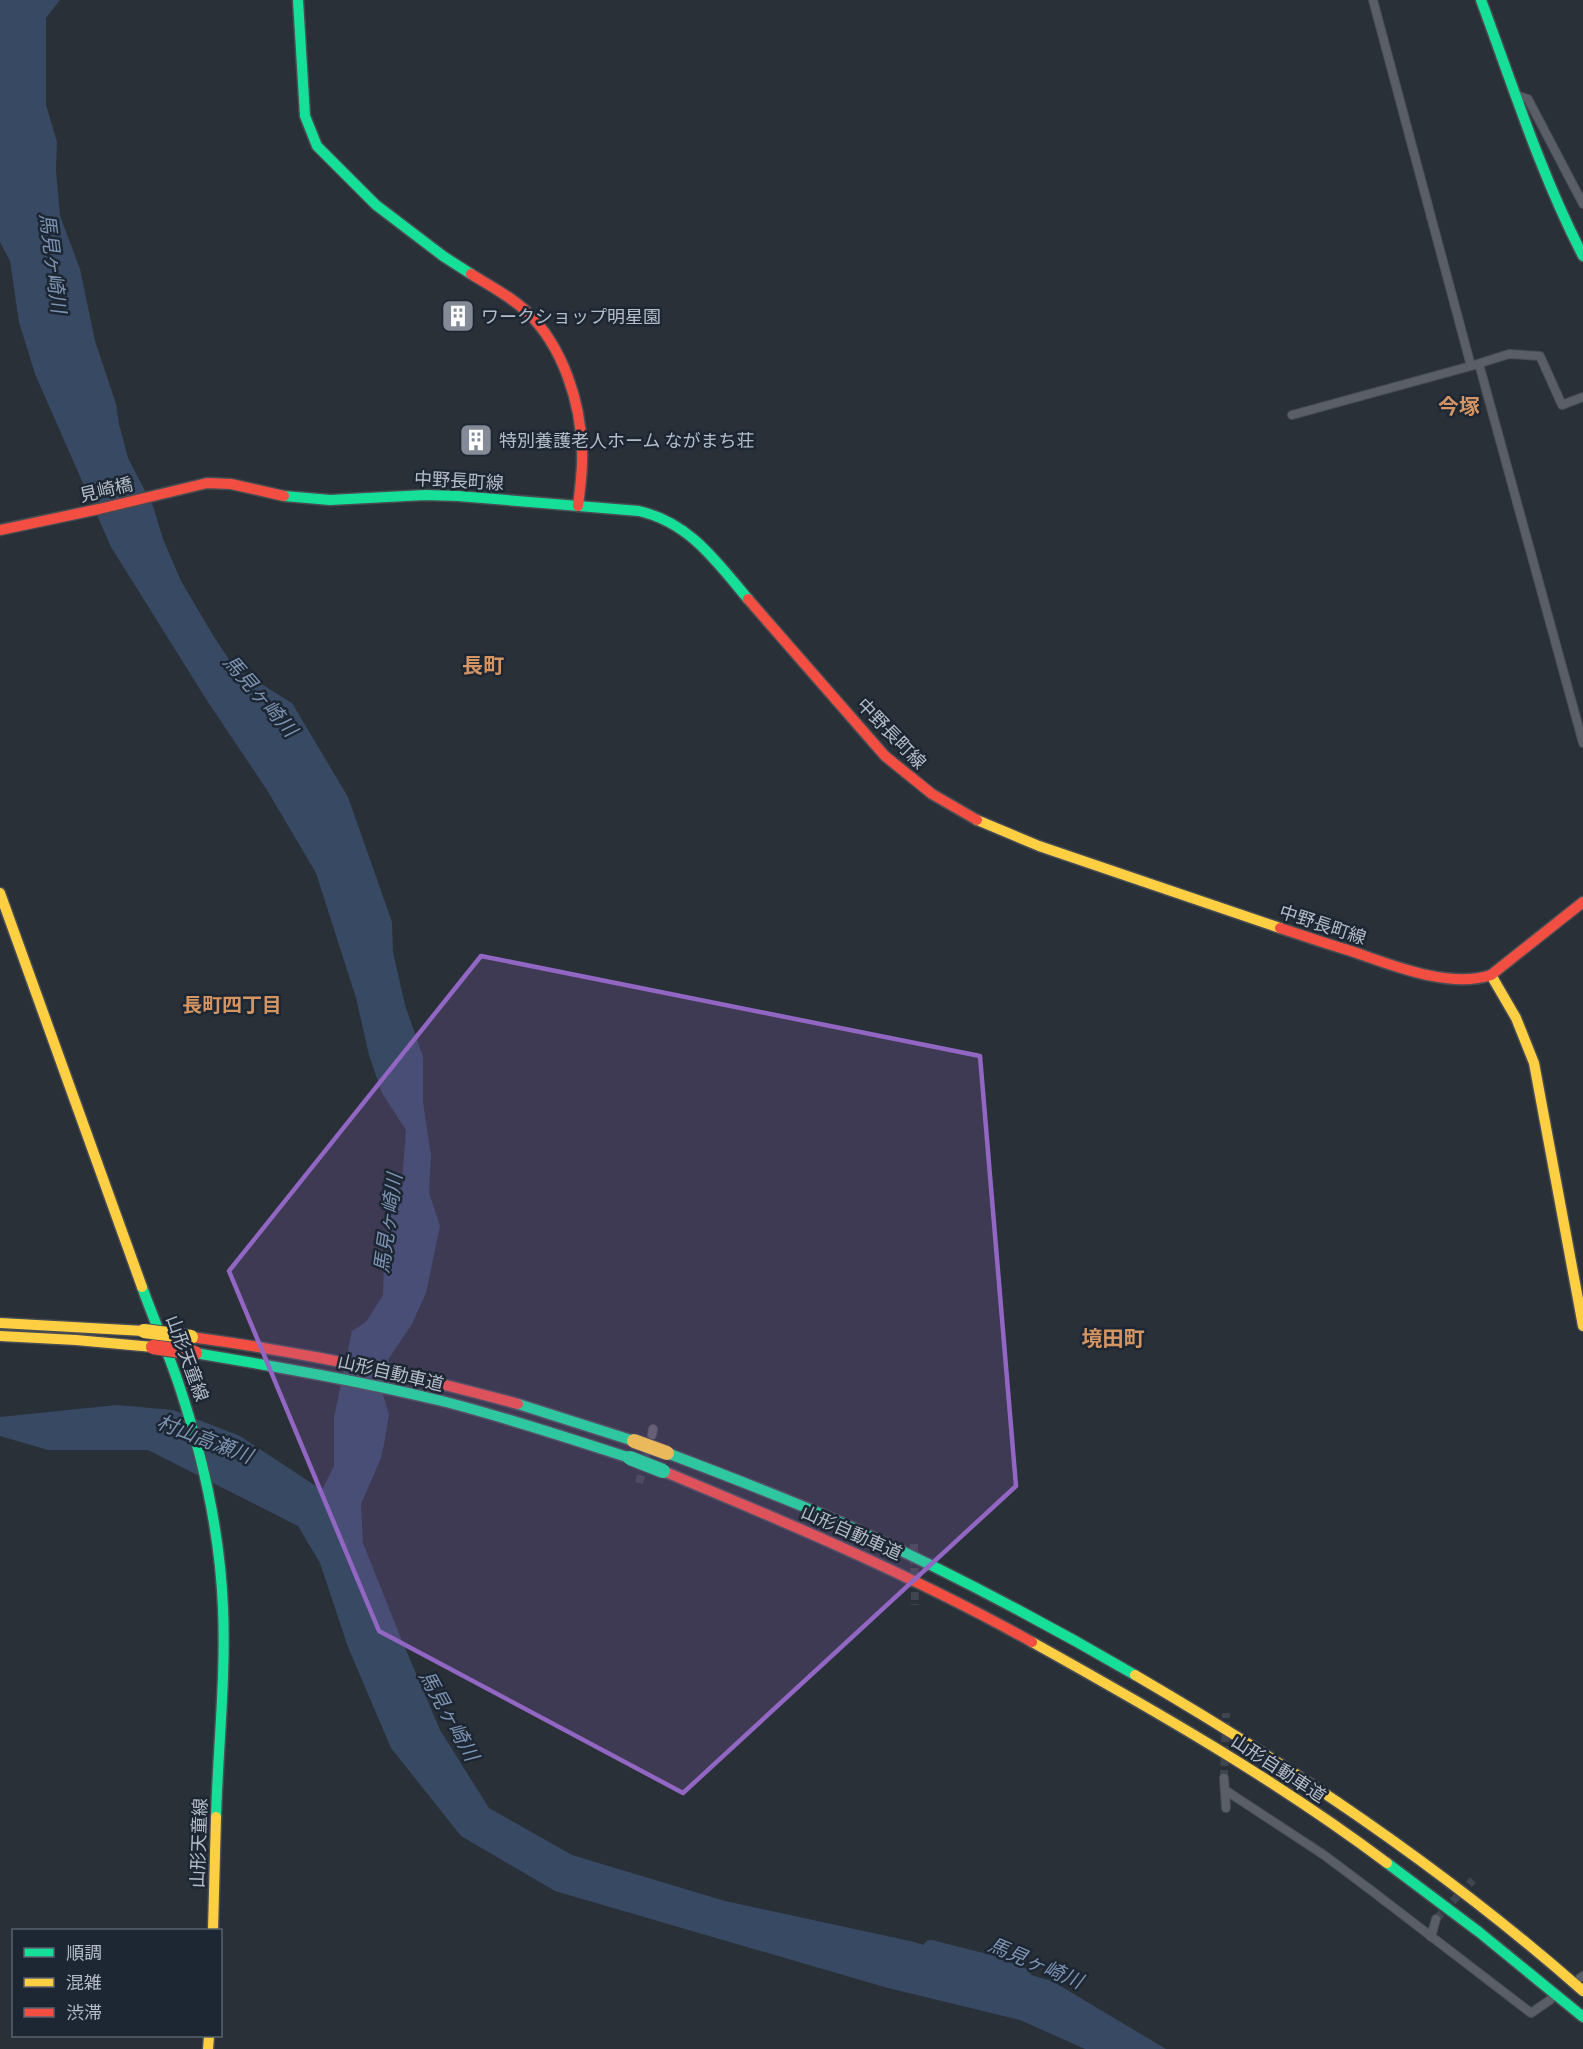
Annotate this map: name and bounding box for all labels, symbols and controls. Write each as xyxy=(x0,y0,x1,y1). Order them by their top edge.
water label: 馬見ヶ崎川 xyxy=(36,212,72,316)
building icon: ワークショップ明星園 xyxy=(440,298,476,334)
place label: ワークショップ明星園 xyxy=(481,305,661,327)
district label: 今塚 xyxy=(1438,393,1480,418)
building icon: 特別養護老人ホーム ながまち荘 xyxy=(458,422,494,458)
place label: 特別養護老人ホーム ながまち荘 xyxy=(499,429,754,451)
street label: 中野長町線 xyxy=(413,467,505,493)
street label: 見崎橋 xyxy=(77,472,135,506)
water label: 馬見ヶ崎川 xyxy=(219,649,304,742)
district label: 長町 xyxy=(462,652,504,677)
street label: 中野長町線 xyxy=(853,693,931,773)
street label: 中野長町線 xyxy=(1277,900,1369,948)
district label: 長町四丁目 xyxy=(182,992,282,1016)
water label: 馬見ヶ崎川 xyxy=(368,1170,406,1274)
street label: 山形天童線 xyxy=(162,1312,214,1404)
district label: 境田町 xyxy=(1082,1325,1145,1350)
street label: 山形自動車道 xyxy=(336,1349,446,1395)
water label: 村山高瀬川 xyxy=(154,1409,258,1468)
street label: 山形自動車道 xyxy=(798,1500,906,1564)
water label: 馬見ヶ崎川 xyxy=(415,1665,486,1766)
street label: 山形自動車道 xyxy=(1228,1729,1330,1807)
street label: 山形天童線 xyxy=(185,1798,211,1888)
legend xyxy=(12,1929,222,2037)
water label: 馬見ヶ崎川 xyxy=(985,1931,1089,1993)
text: 順調 xyxy=(66,1941,102,1963)
text: 混雑 xyxy=(66,1971,102,1993)
text: 渋滞 xyxy=(66,2001,102,2023)

